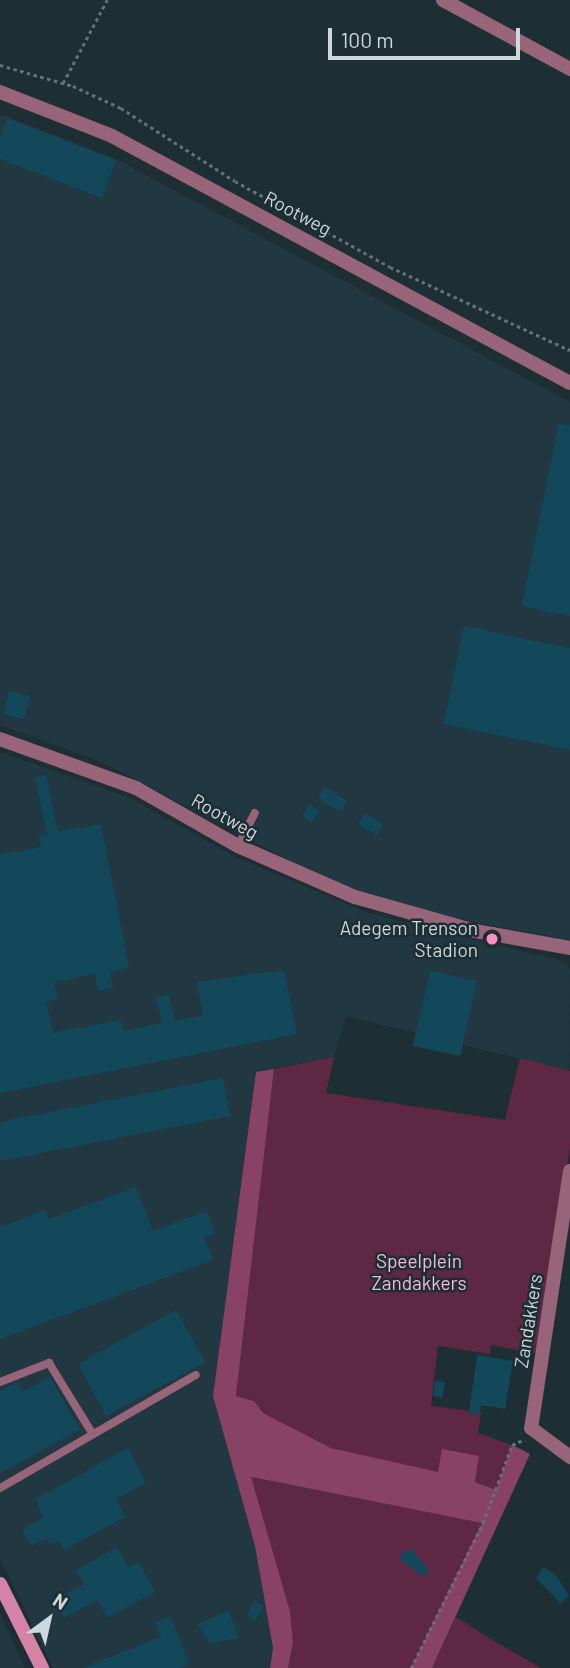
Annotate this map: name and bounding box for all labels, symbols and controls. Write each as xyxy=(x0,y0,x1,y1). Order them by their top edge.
scale bar xyxy=(332,14,524,58)
text: 100 m xyxy=(341,27,394,52)
street label: Rootweg xyxy=(261,186,335,240)
street label: Rootweg xyxy=(188,788,262,844)
place label: Adegem Trenson Stadion xyxy=(340,917,478,961)
marker: Adegem Trenson Stadion xyxy=(484,931,500,947)
park label: Speelplein Zandakkers xyxy=(371,1250,467,1294)
street label: Zandakkers xyxy=(509,1272,547,1370)
north arrow xyxy=(14,1584,84,1654)
text: N xyxy=(49,1588,72,1614)

